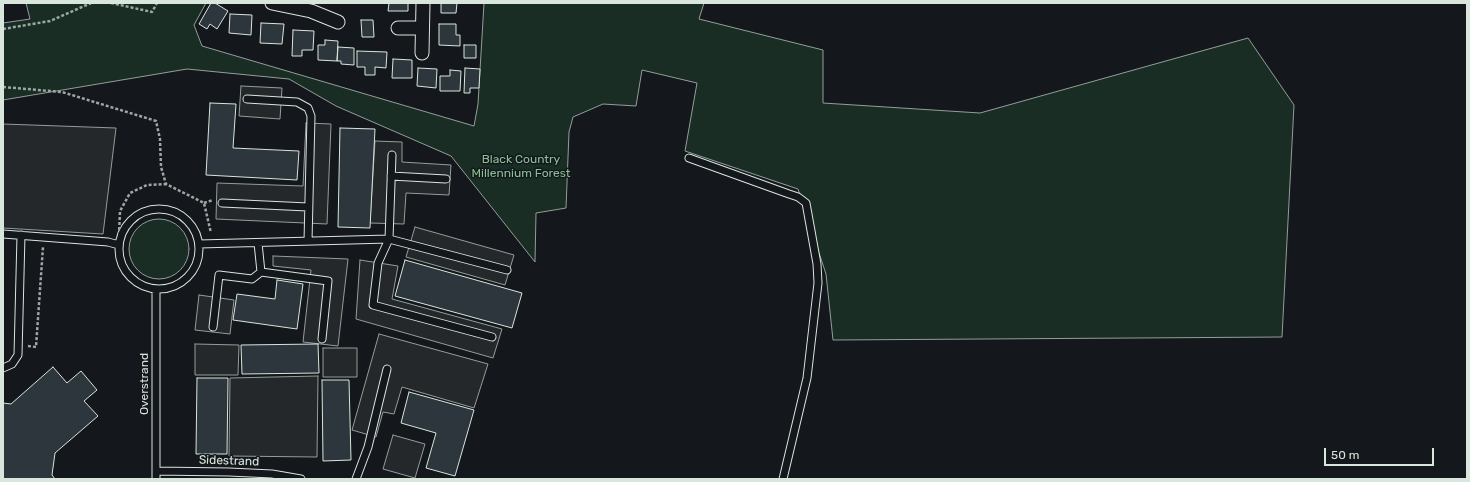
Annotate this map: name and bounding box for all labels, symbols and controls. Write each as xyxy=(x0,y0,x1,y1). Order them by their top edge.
park label: Black Country Millennium Forest xyxy=(472,153,570,181)
street label: Overstrand xyxy=(138,353,152,415)
scale bar xyxy=(1326,440,1436,466)
text: 50 m xyxy=(1331,448,1359,462)
street label: Sidestrand xyxy=(199,453,259,469)

